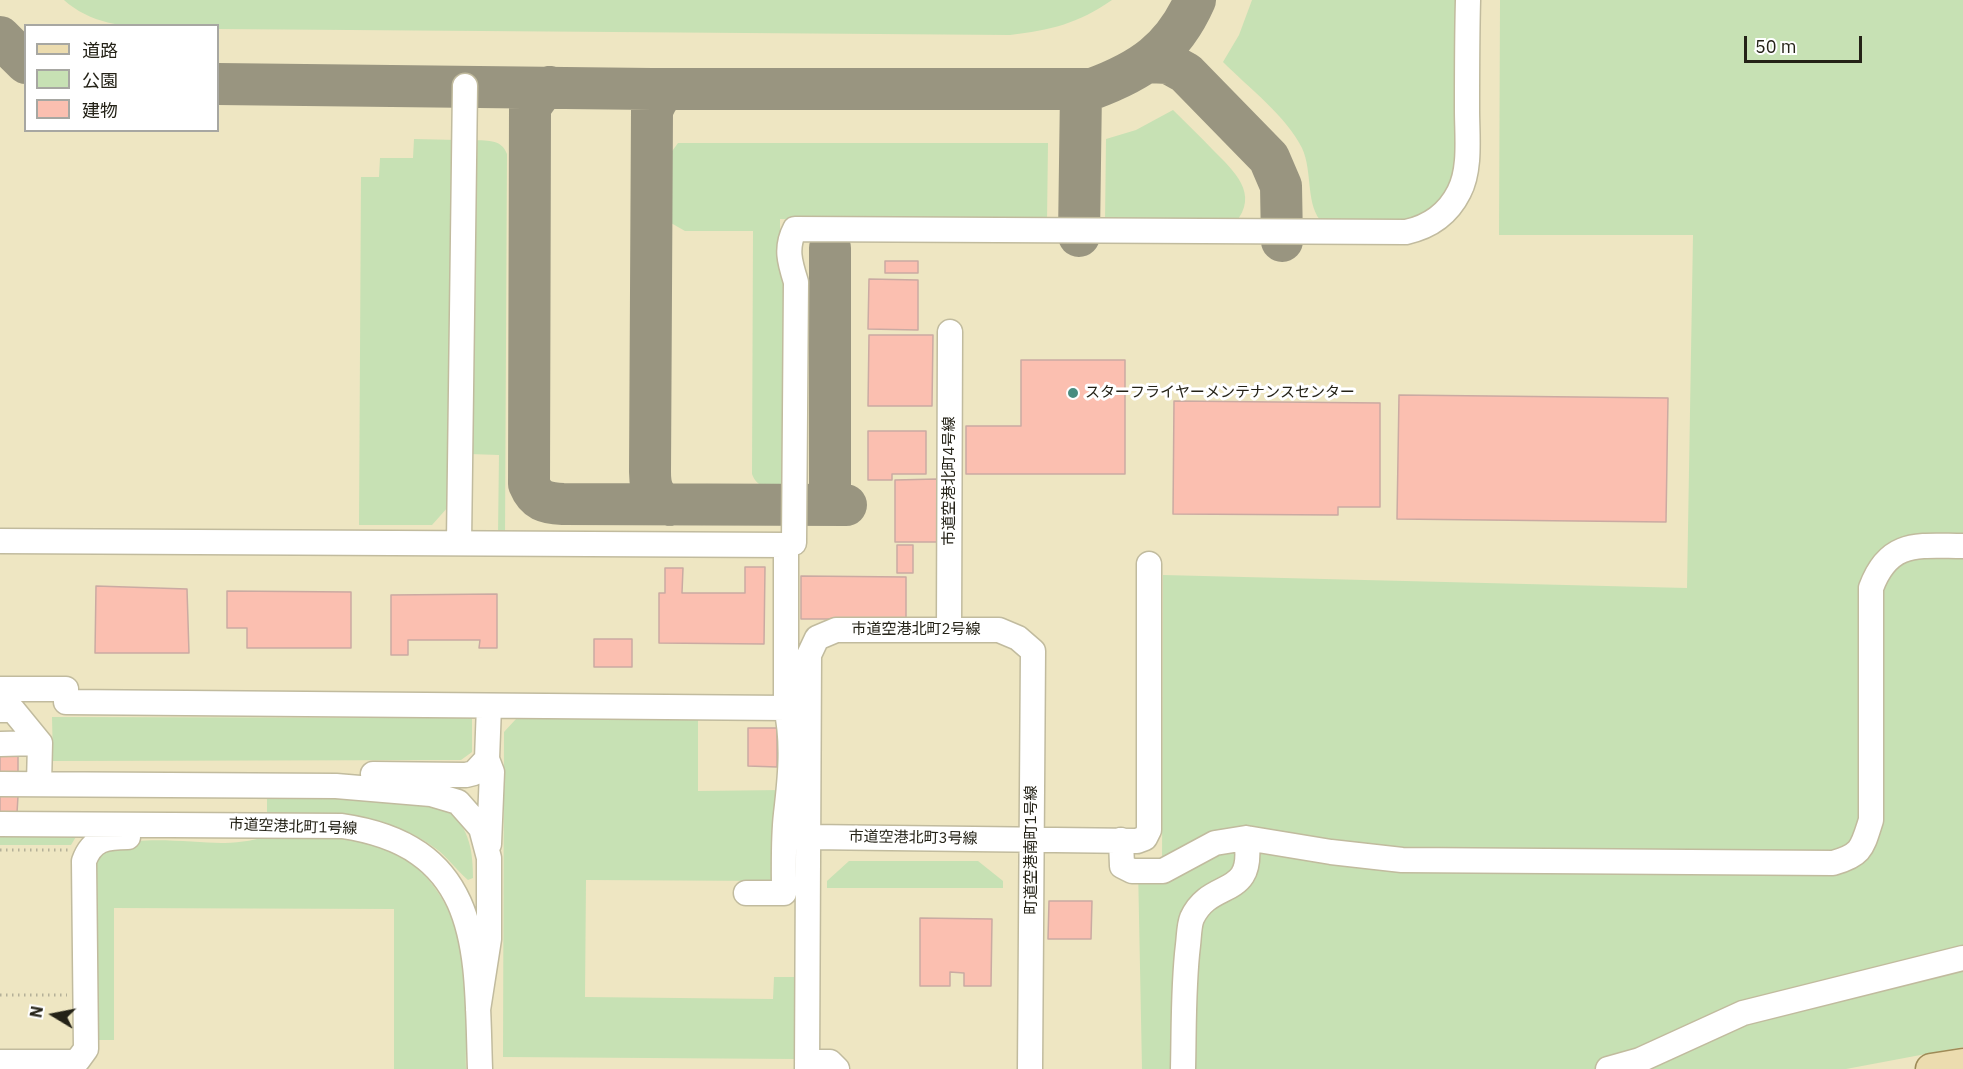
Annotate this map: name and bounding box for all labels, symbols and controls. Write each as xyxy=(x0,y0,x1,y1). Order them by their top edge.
legend xyxy=(24,24,219,132)
scale bar xyxy=(1747,24,1866,62)
text: 50 m xyxy=(1755,35,1797,58)
text: 道路 xyxy=(82,39,118,62)
text: 公園 xyxy=(82,69,118,92)
text: 建物 xyxy=(82,99,118,122)
place label: スターフライヤーメンテナンスセンター xyxy=(1085,384,1355,402)
marker: スターフライヤーメンテナンスセンター xyxy=(1066,386,1080,400)
street label: 市道空港北町4号線 xyxy=(941,417,959,545)
street label: 市道空港北町2号線 xyxy=(852,621,980,639)
street label: 町道空港南町1号線 xyxy=(1023,786,1041,914)
street label: 市道空港北町1号線 xyxy=(228,816,358,838)
street label: 市道空港北町3号線 xyxy=(848,828,978,848)
north arrow xyxy=(24,985,84,1045)
text: N xyxy=(25,1004,47,1019)

